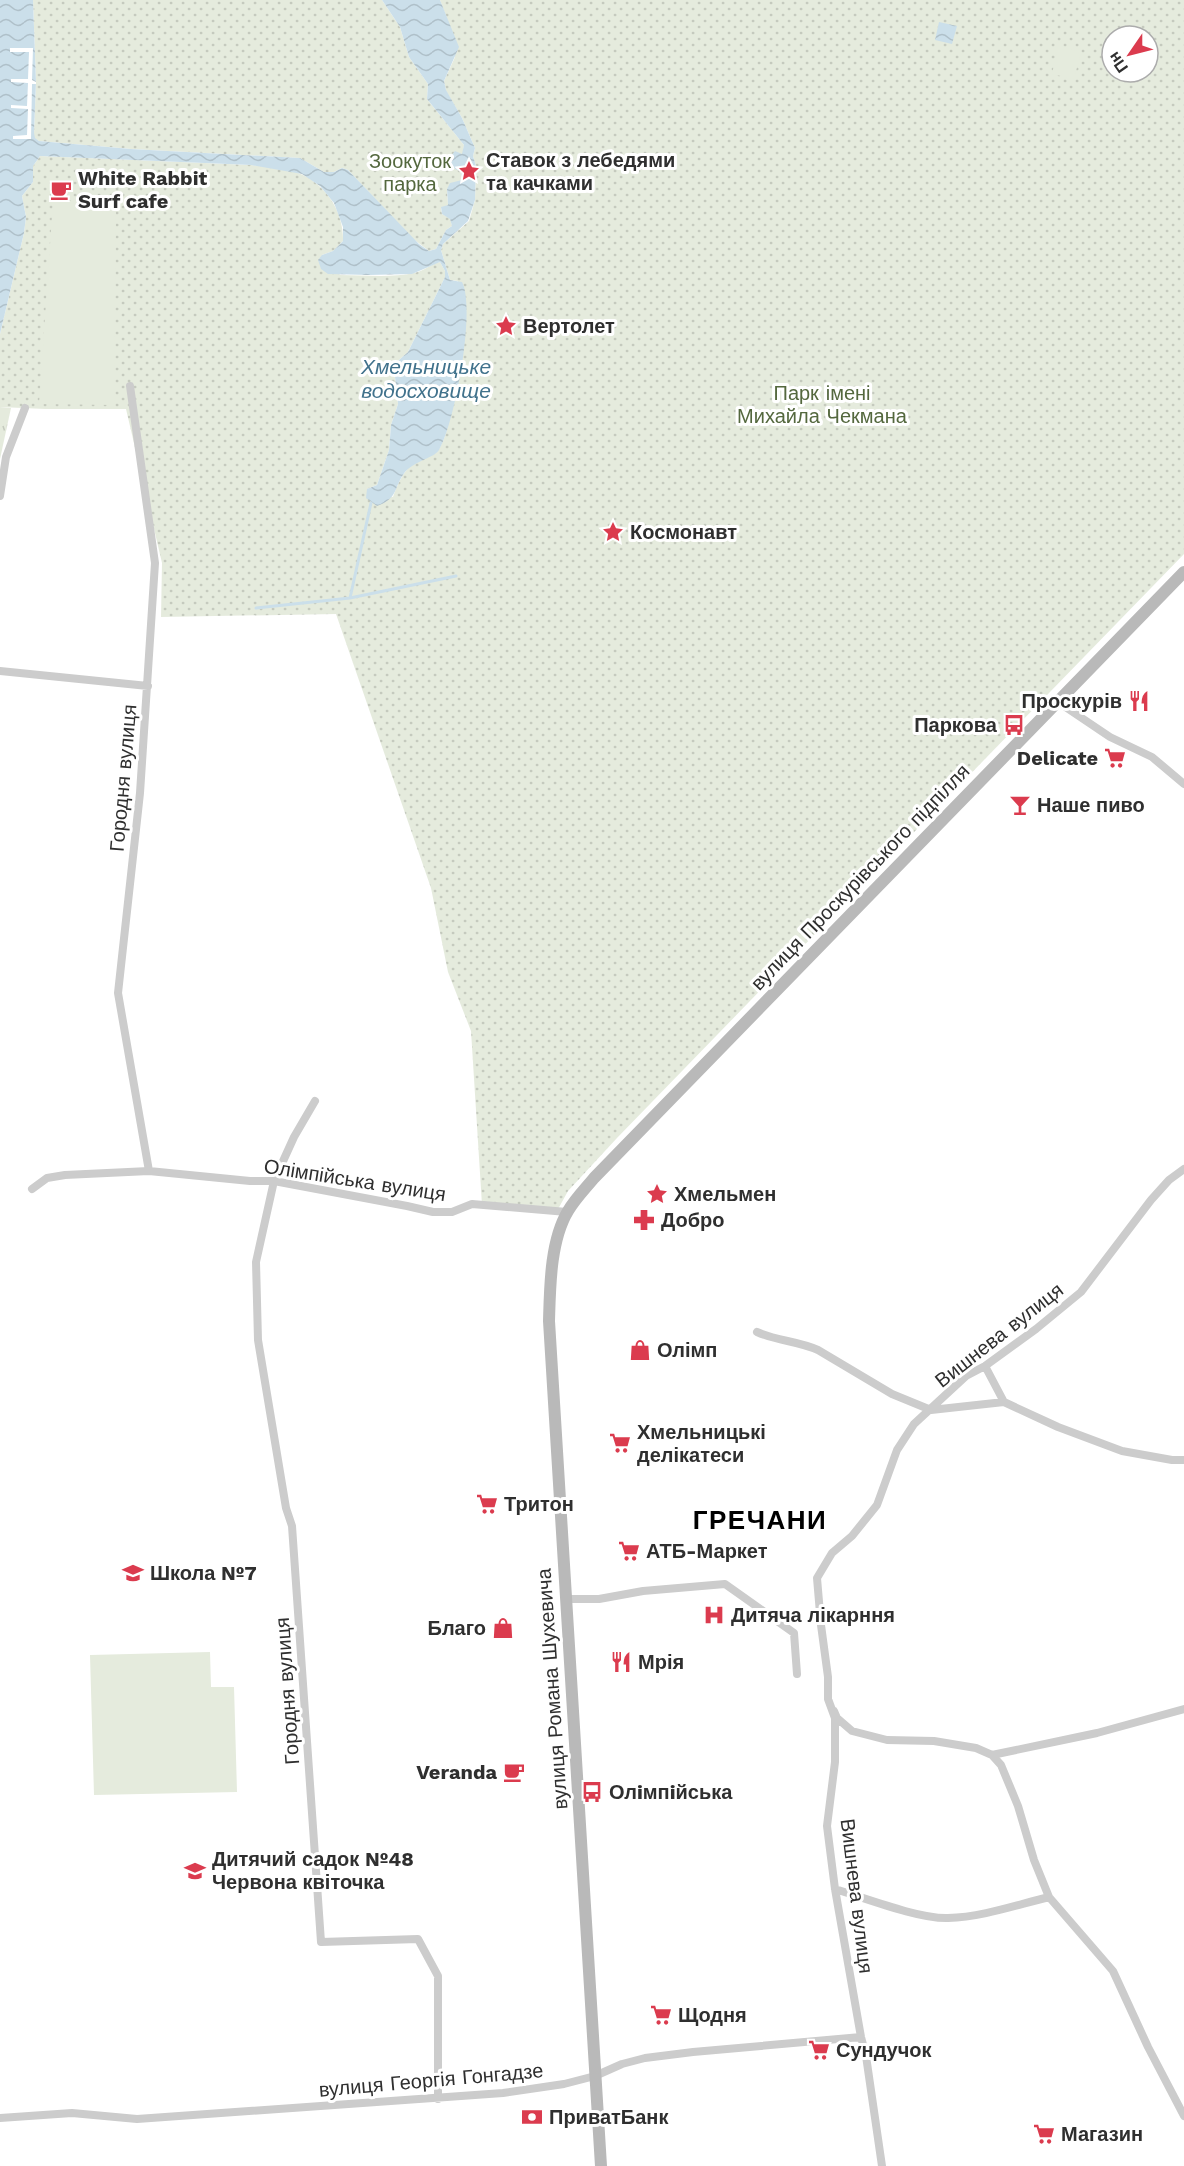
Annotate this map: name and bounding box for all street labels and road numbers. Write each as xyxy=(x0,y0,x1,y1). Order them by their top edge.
street label: Городня вулиця xyxy=(105,703,141,853)
street label: вулиця Проскурівського підпілля xyxy=(746,759,974,995)
street label: Олімпійська вулиця xyxy=(262,1154,448,1206)
street label: Вишнева вулиця xyxy=(930,1278,1068,1392)
street label: вулиця Романа Шухевича xyxy=(532,1567,572,1810)
street label: Городня вулиця xyxy=(270,1617,304,1765)
street label: Вишнева вулиця xyxy=(836,1817,878,1975)
street label: вулиця Георгія Гонгадзе xyxy=(318,2058,544,2102)

